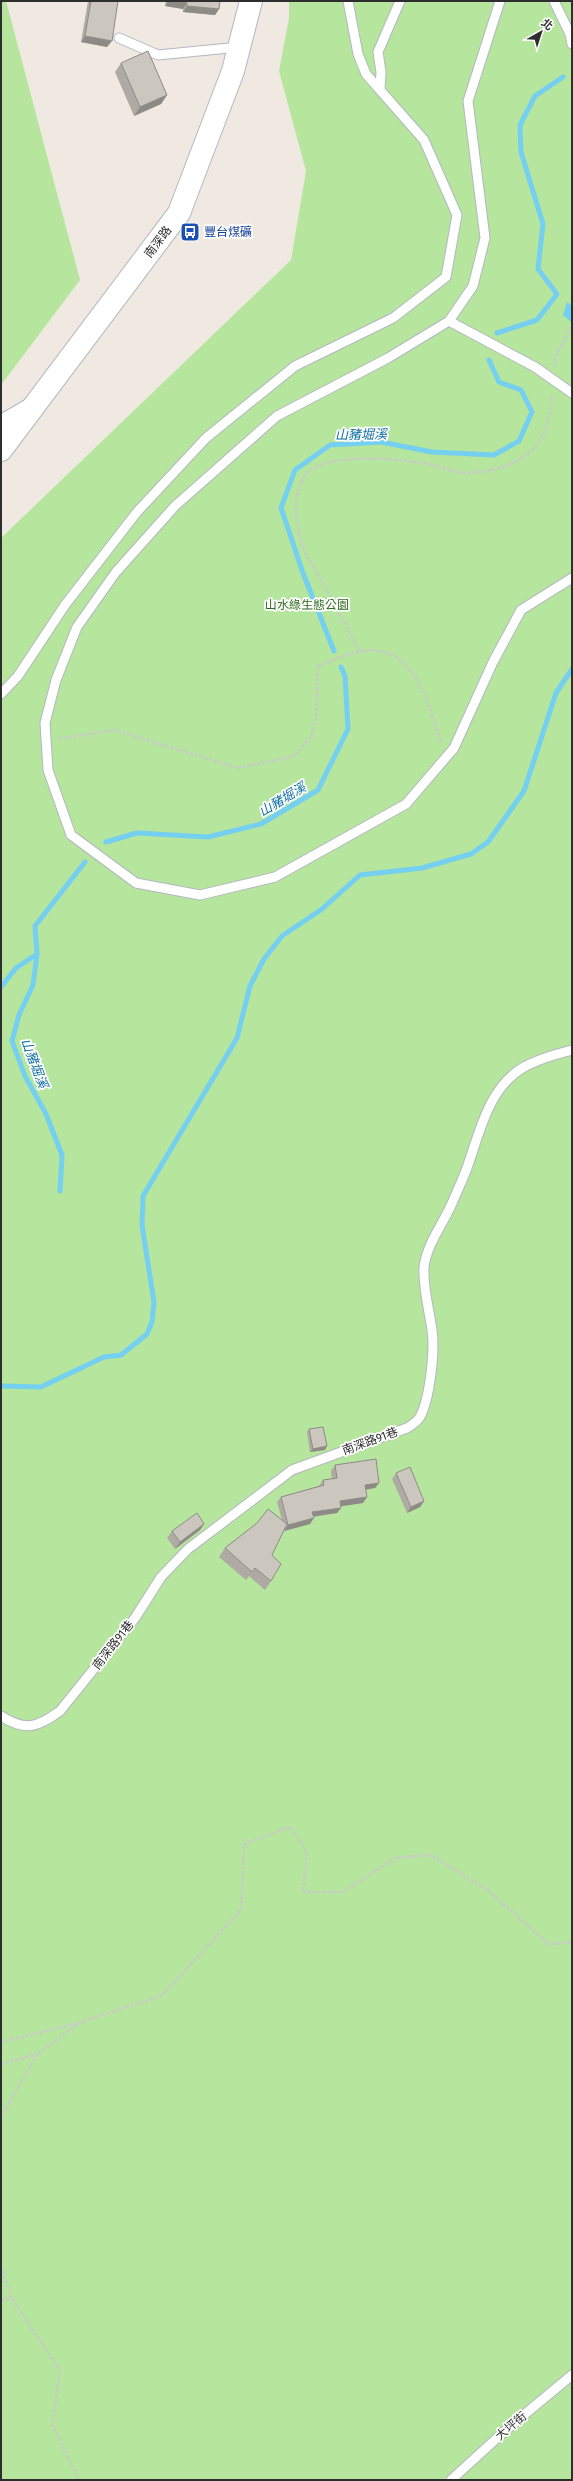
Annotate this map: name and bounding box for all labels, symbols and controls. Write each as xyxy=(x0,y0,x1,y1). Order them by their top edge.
north arrow xyxy=(521,12,561,52)
text: 北 xyxy=(539,16,555,33)
bus stop icon: 豐台煤礦 xyxy=(179,221,201,243)
street label: 南深路 xyxy=(142,223,174,261)
place label: 豐台煤礦 xyxy=(204,225,252,239)
water label: 山豬堀溪 xyxy=(335,427,389,442)
park label: 山水綠生態公園 xyxy=(265,598,349,612)
water label: 山豬堀溪 xyxy=(256,779,310,819)
water label: 山豬堀溪 xyxy=(18,1036,52,1092)
street label: 南深路91巷 xyxy=(340,1424,400,1458)
street label: 南深路91巷 xyxy=(90,1618,136,1672)
street label: 大坪街 xyxy=(493,2409,529,2443)

